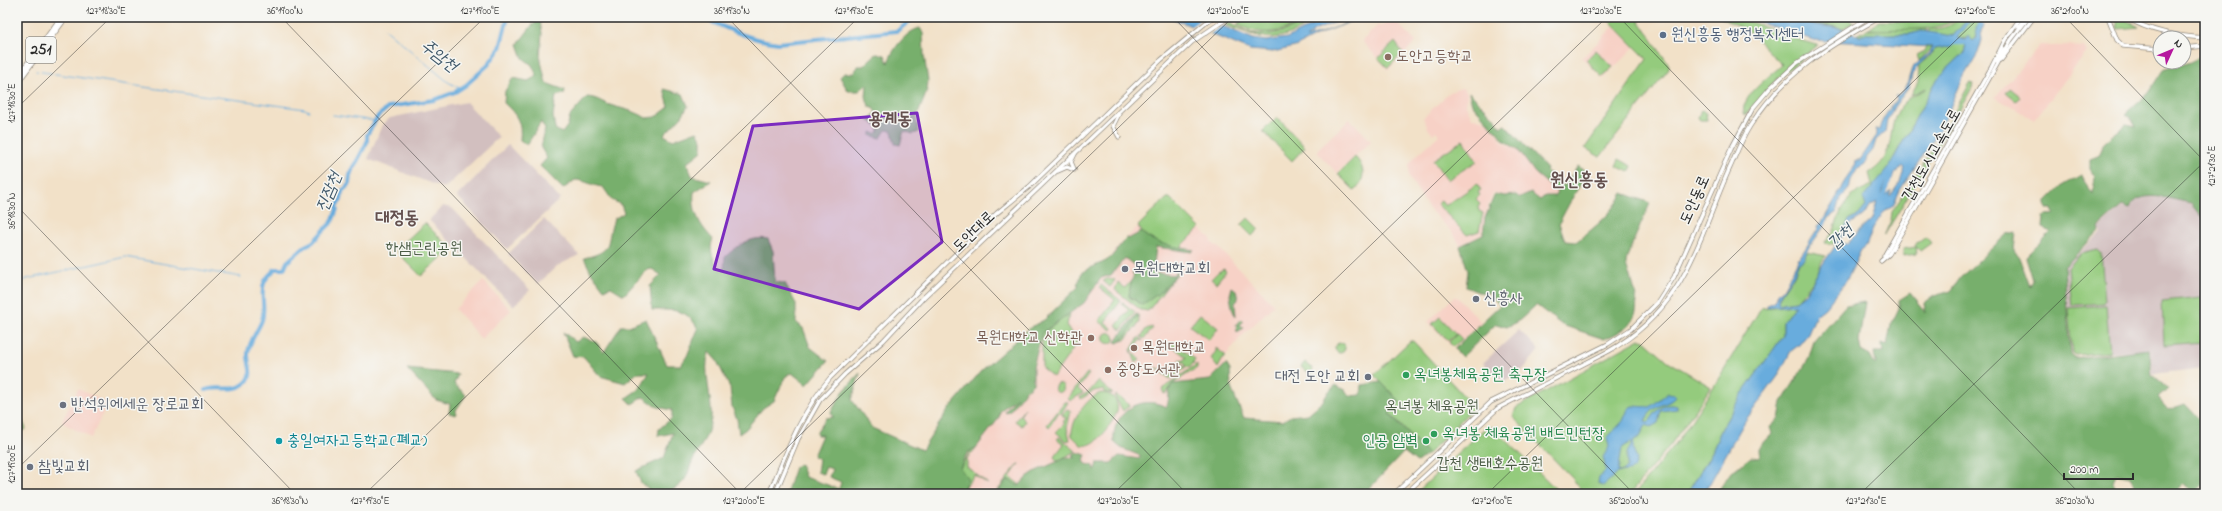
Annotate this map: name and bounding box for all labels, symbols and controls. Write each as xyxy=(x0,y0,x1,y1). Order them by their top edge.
text: 127°18'30"E xyxy=(86,4,126,19)
text: 36°19'00"N xyxy=(267,4,303,19)
text: 127°19'00"E xyxy=(460,4,500,19)
text: 36°19'30"N xyxy=(714,4,750,19)
text: 127°19'30"E xyxy=(834,4,874,19)
text: 127°20'00"E xyxy=(1207,4,1249,19)
text: 127°20'30"E xyxy=(1580,4,1622,19)
text: 127°21'00"E xyxy=(1954,4,1996,19)
text: 36°21'00"N xyxy=(2051,4,2089,19)
place label: 원신흥동 행정복지센터 xyxy=(1671,23,1804,47)
marker: 원신흥동 행정복지센터 xyxy=(1658,30,1668,40)
north arrow xyxy=(2152,30,2192,70)
water label: 주암천 xyxy=(415,34,465,80)
text: N xyxy=(2170,36,2187,52)
road number: 251 xyxy=(26,37,56,63)
place label: 도안고등학교 xyxy=(1396,45,1473,69)
marker: 도안고등학교 xyxy=(1383,52,1393,62)
text: 127°18'30"E xyxy=(5,83,20,123)
street label: 갑천도시고속도로 xyxy=(1897,104,1967,206)
district label: 용계동 xyxy=(868,107,912,133)
text: 127°21'30"E xyxy=(2205,146,2220,187)
water label: 진잠천 xyxy=(309,166,349,216)
district label: 원신흥동 xyxy=(1550,168,1608,194)
street label: 도안동로 xyxy=(1674,172,1716,228)
text: 36°18'30"N xyxy=(5,192,20,229)
street label: 도안대로 xyxy=(947,205,1001,259)
district label: 대정동 xyxy=(375,206,419,232)
water label: 갑천 xyxy=(1822,217,1861,255)
park label: 한샘근린공원 xyxy=(385,237,463,261)
place label: 목원대학교회 xyxy=(1133,257,1210,281)
marker: 목원대학교회 xyxy=(1120,264,1130,274)
place label: 신흥사 xyxy=(1484,287,1523,311)
marker: 신흥사 xyxy=(1471,294,1481,304)
place label: 목원대학교 신학관 xyxy=(976,326,1083,350)
marker: 목원대학교 신학관 xyxy=(1086,333,1096,343)
place label: 목원대학교 xyxy=(1142,336,1206,360)
marker: 목원대학교 xyxy=(1129,343,1139,353)
place label: 중앙도서관 xyxy=(1116,358,1181,382)
place label: 옥녀봉체육공원 축구장 xyxy=(1414,363,1547,387)
marker: 중앙도서관 xyxy=(1103,365,1113,375)
place label: 대전 도안 교회 xyxy=(1275,365,1360,389)
marker: 옥녀봉체육공원 축구장 xyxy=(1401,370,1411,380)
marker: 대전 도안 교회 xyxy=(1363,372,1373,382)
place label: 반석위에세운 장로교회 xyxy=(71,393,204,417)
park label: 옥녀봉 체육공원 xyxy=(1385,395,1479,419)
marker: 반석위에세운 장로교회 xyxy=(58,400,68,410)
place label: 옥녀봉 체육공원 배드민턴장 xyxy=(1442,422,1605,446)
place label: 충일여자고등학교(폐교) xyxy=(287,429,428,453)
place label: 인공 암벽 xyxy=(1362,429,1418,453)
marker: 옥녀봉 체육공원 배드민턴장 xyxy=(1429,429,1439,439)
marker: 충일여자고등학교(폐교) xyxy=(274,436,284,446)
marker: 인공 암벽 xyxy=(1421,436,1431,446)
text: 127°19'00"E xyxy=(5,444,20,484)
park label: 갑천 생태호수공원 xyxy=(1436,452,1544,476)
place label: 참빛교회 xyxy=(38,455,90,479)
scale bar xyxy=(2064,455,2133,481)
text: 200 m xyxy=(2070,461,2099,479)
marker: 참빛교회 xyxy=(25,462,35,472)
text: 36°18'30"N xyxy=(272,494,309,509)
text: 127°19'30"E xyxy=(350,494,390,509)
text: 127°20'00"E xyxy=(723,494,765,509)
text: 127°20'30"E xyxy=(1097,494,1139,509)
text: 127°21'00"E xyxy=(1471,494,1513,509)
text: 36°20'00"N xyxy=(1609,494,1649,509)
text: 127°21'30"E xyxy=(1846,494,1887,509)
text: 36°20'30"N xyxy=(2055,494,2095,509)

